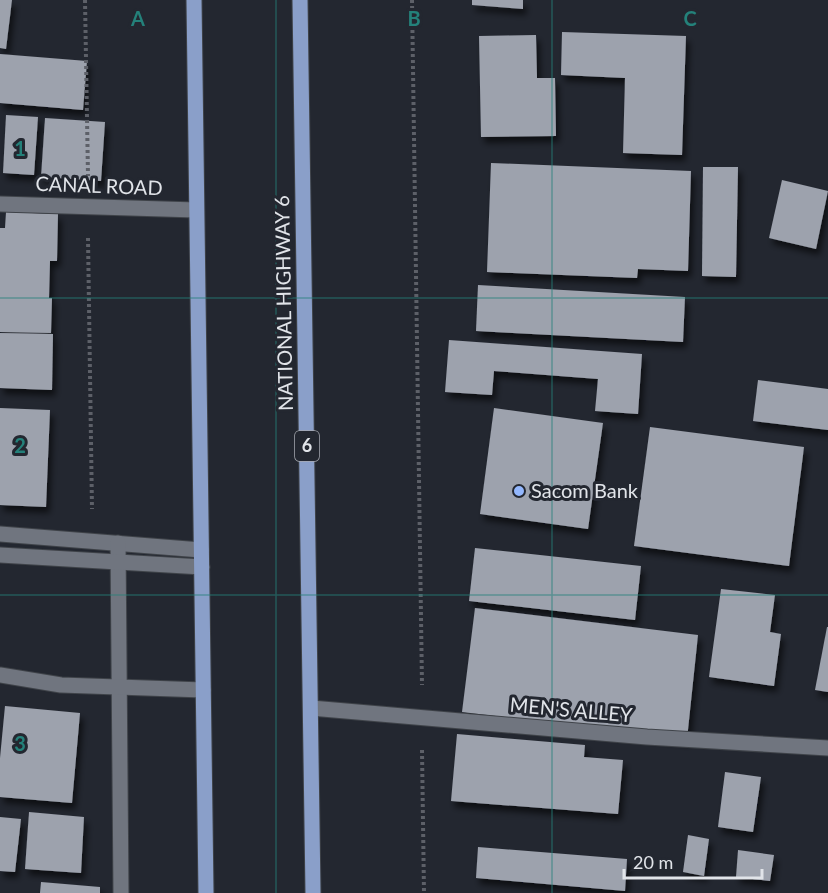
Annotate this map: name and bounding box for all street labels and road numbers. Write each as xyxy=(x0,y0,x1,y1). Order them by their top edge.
street label: CANAL ROAD xyxy=(35,171,163,199)
street label: NATIONAL HIGHWAY 6 xyxy=(269,195,297,411)
road number: 6 xyxy=(295,431,319,461)
street label: MEN'S ALLEY xyxy=(509,692,634,726)

